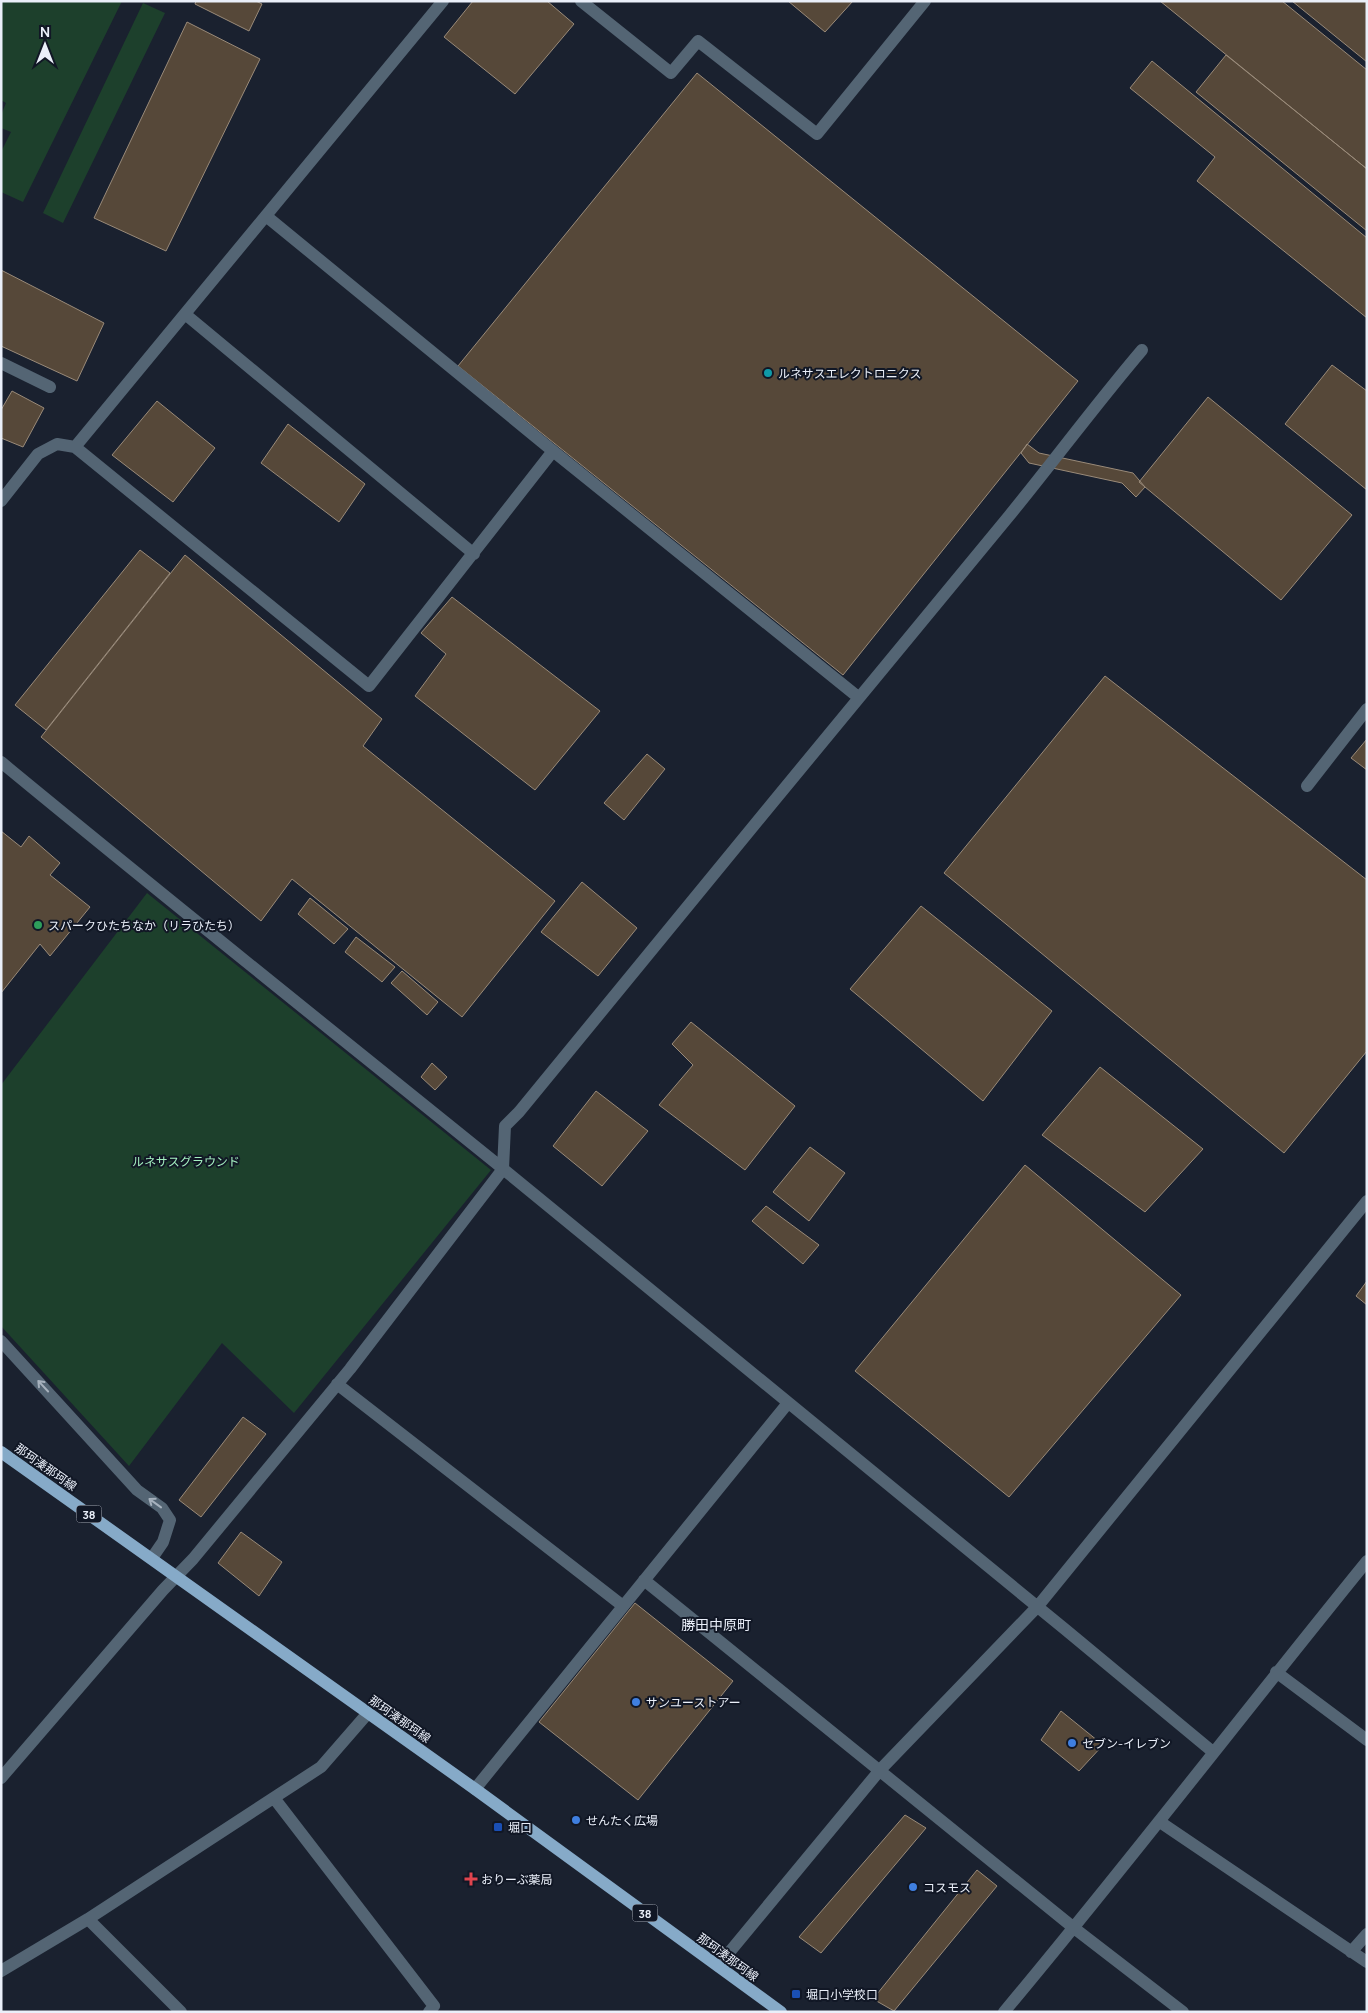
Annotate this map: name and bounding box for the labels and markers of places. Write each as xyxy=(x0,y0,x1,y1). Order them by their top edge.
place label: ルネサスエレクトロニクス xyxy=(778,365,921,382)
marker: ルネサスエレクトロニクス xyxy=(762,367,774,379)
place label: スパークひたちなか（リラひたち） xyxy=(48,917,240,934)
marker: スパークひたちなか（リラひたち） xyxy=(32,919,44,931)
place label: サンユーストアー xyxy=(646,1694,741,1711)
marker: サンユーストアー xyxy=(630,1696,642,1708)
place label: セブン-イレブン xyxy=(1082,1735,1171,1752)
marker: セブン-イレブン xyxy=(1066,1737,1078,1749)
place label: せんたく広場 xyxy=(586,1812,658,1829)
marker: せんたく広場 xyxy=(570,1814,582,1826)
place label: 堀口 xyxy=(508,1819,532,1836)
marker: 堀口 xyxy=(492,1821,504,1833)
place label: おりーぶ薬局 xyxy=(481,1871,553,1888)
marker: おりーぶ薬局 xyxy=(465,1873,477,1885)
place label: コスモス xyxy=(923,1879,971,1896)
marker: コスモス xyxy=(907,1881,919,1893)
place label: 堀口小学校口 xyxy=(806,1986,878,2003)
marker: 堀口小学校口 xyxy=(790,1988,802,2000)

